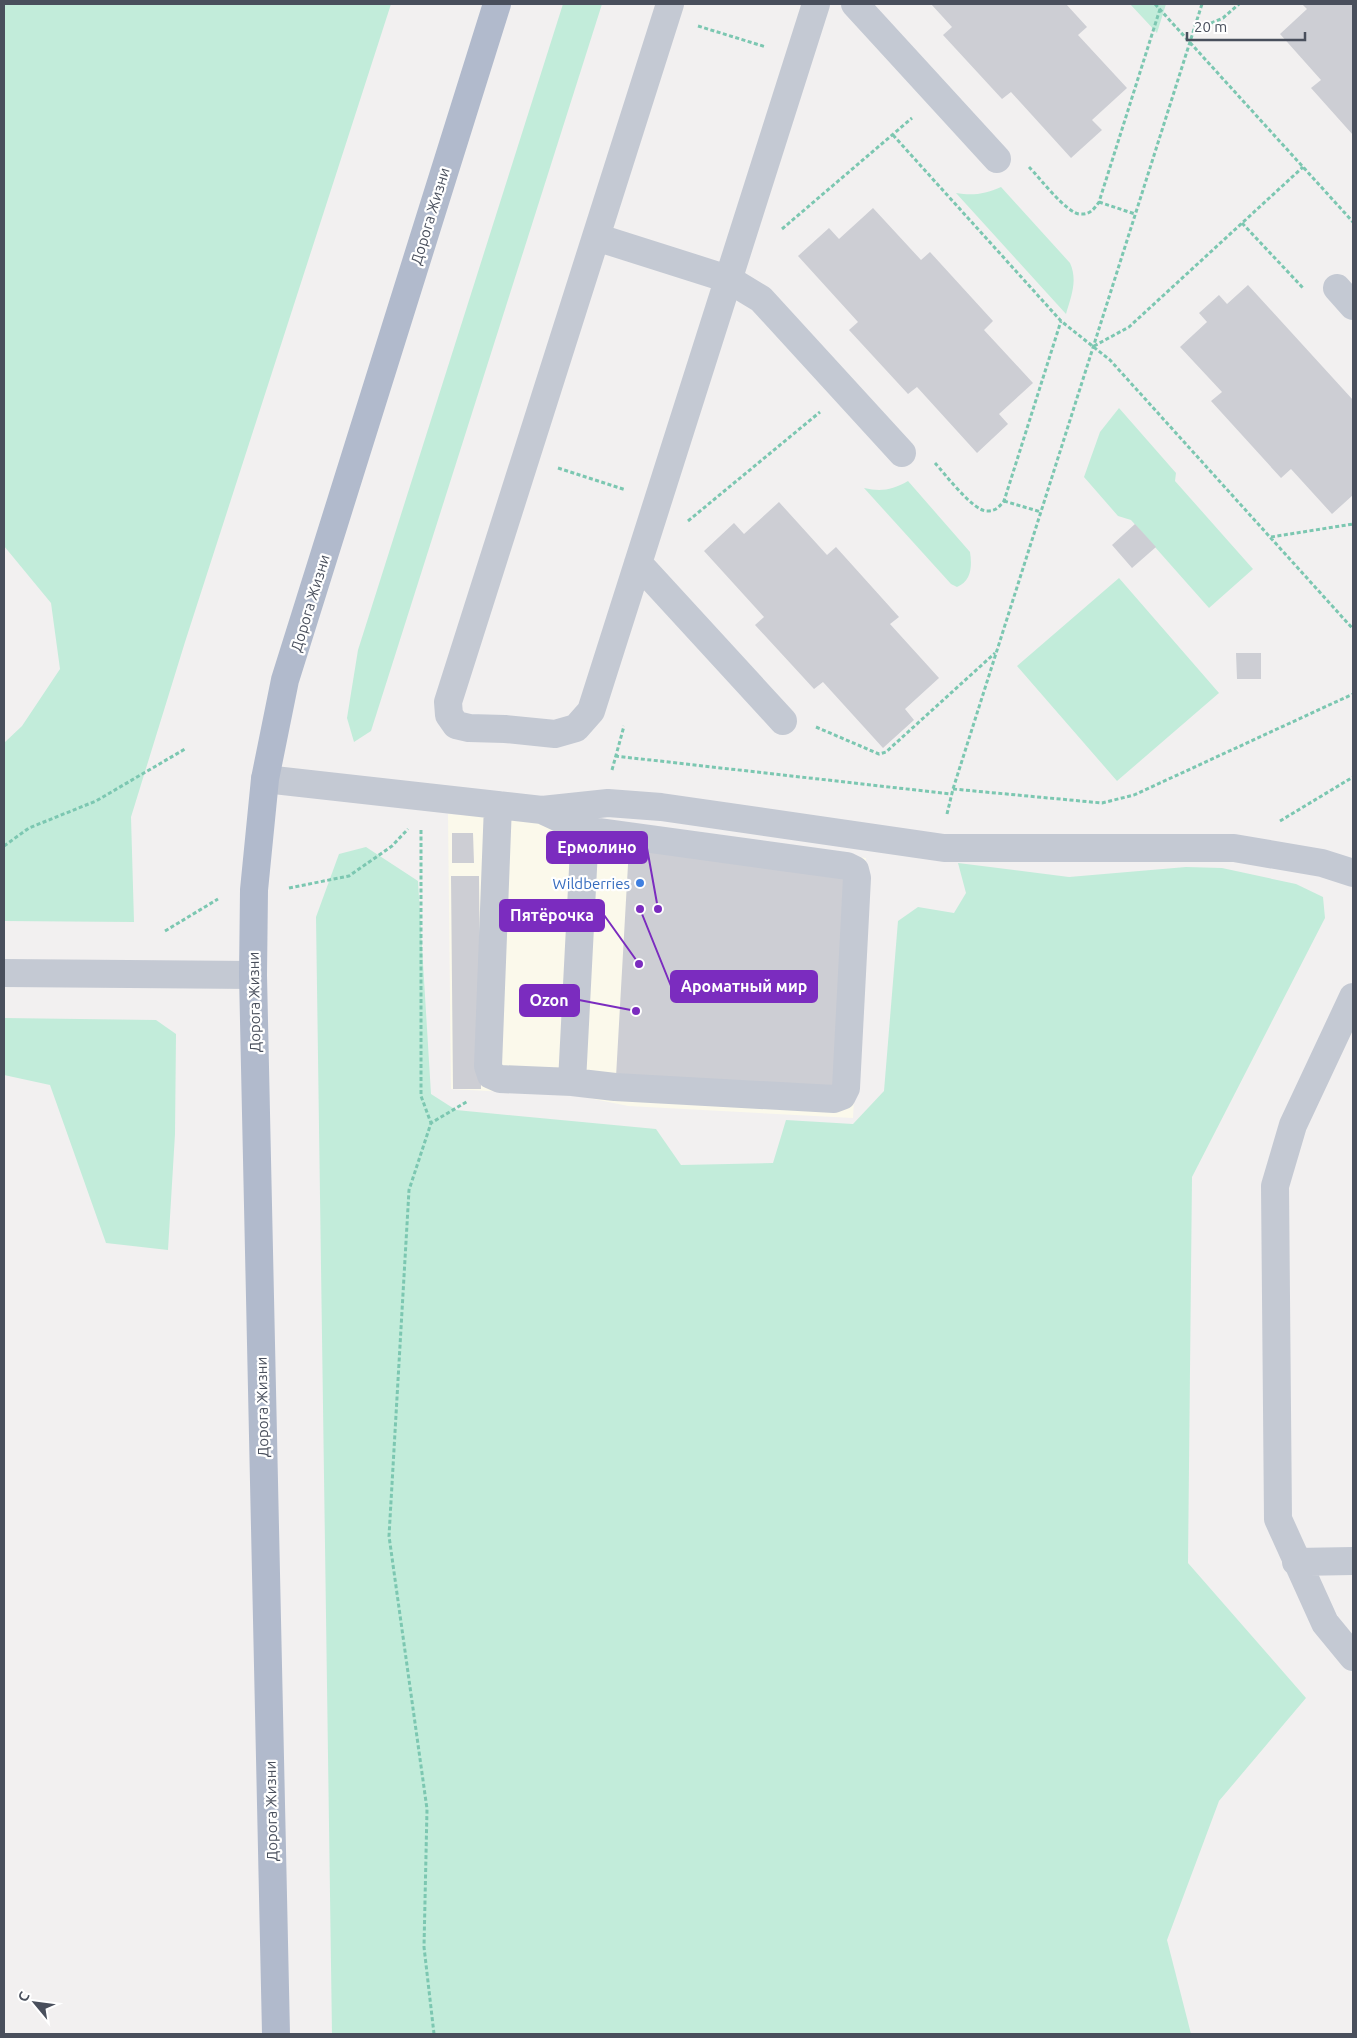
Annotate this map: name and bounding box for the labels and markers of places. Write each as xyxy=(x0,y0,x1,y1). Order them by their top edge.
callout: Ермолино xyxy=(547,832,647,863)
place label: Wildberries xyxy=(553,875,630,892)
marker: Wildberries xyxy=(634,877,646,889)
callout: Пятёрочка xyxy=(500,900,604,931)
callout: Ароматный мир xyxy=(671,971,817,1002)
callout: Ozon xyxy=(520,985,579,1016)

